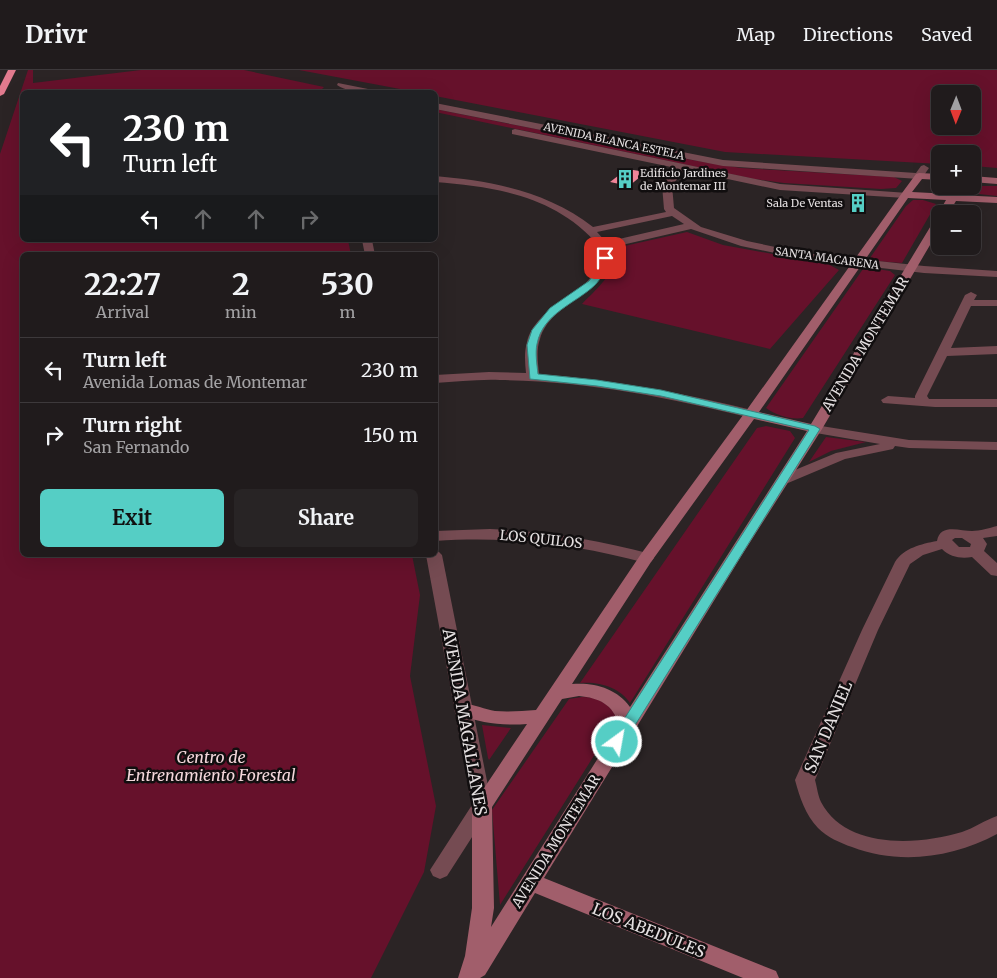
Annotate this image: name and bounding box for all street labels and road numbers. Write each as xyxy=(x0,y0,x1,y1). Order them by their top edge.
street label: AVENIDA BLANCA ESTELA xyxy=(541,119,686,163)
street label: SANTA MACARENA xyxy=(774,244,880,272)
street label: AVENIDA MONTEMAR xyxy=(817,273,912,415)
street label: LOS QUILOS xyxy=(499,526,583,552)
street label: AVENIDA MAGALLANES xyxy=(439,626,491,817)
street label: SAN DANIEL xyxy=(800,678,856,776)
street label: AVENIDA MONTEMAR xyxy=(507,771,605,912)
street label: LOS ABEDULES xyxy=(590,898,708,962)

